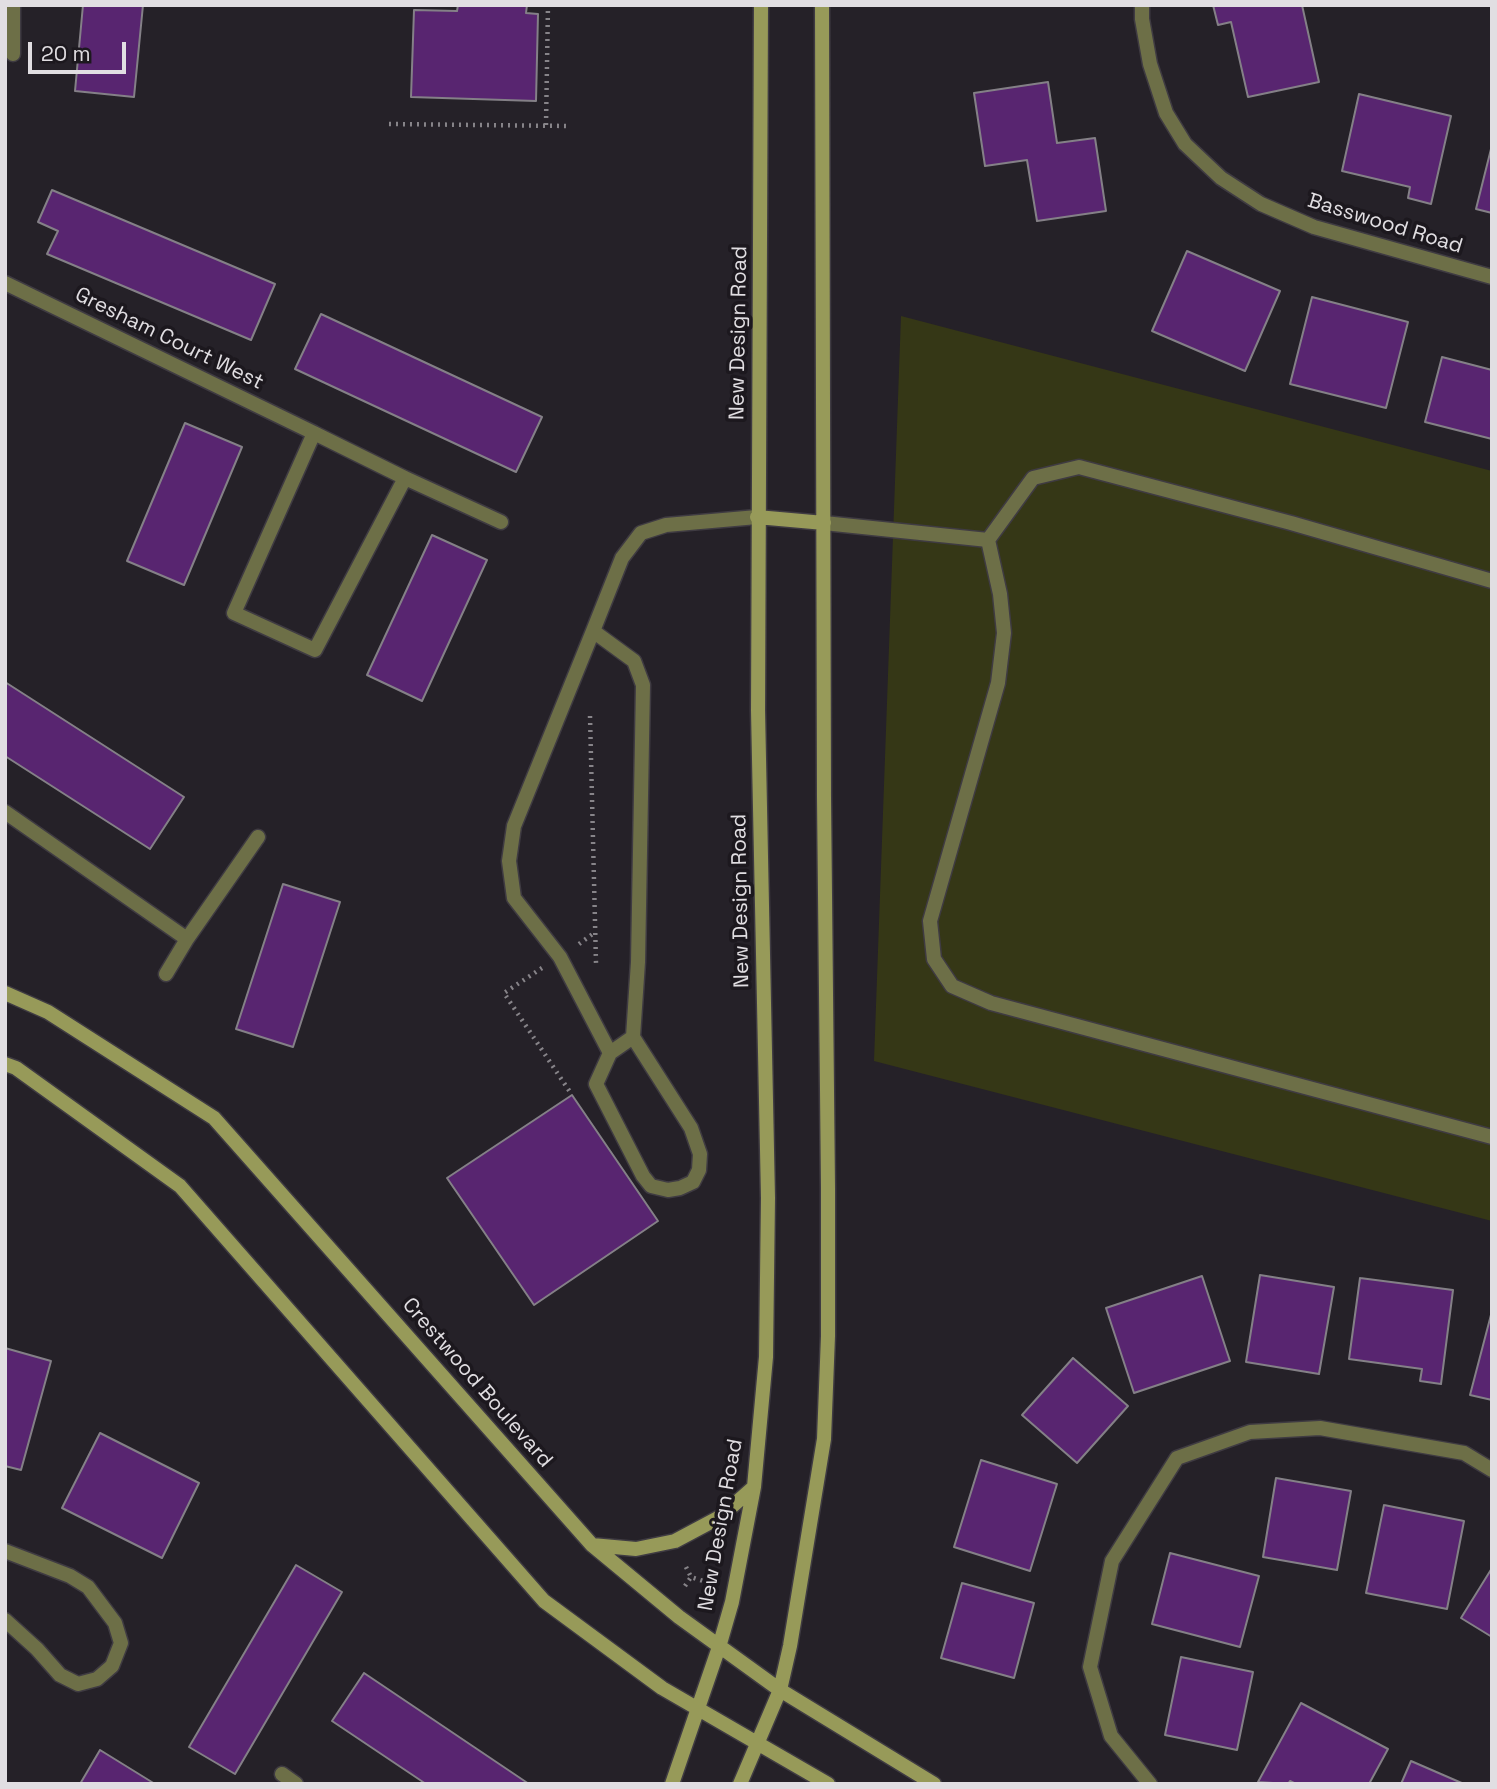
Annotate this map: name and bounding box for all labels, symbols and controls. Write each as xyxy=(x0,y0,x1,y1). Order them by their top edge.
scale bar xyxy=(32,28,130,72)
text: 20 m xyxy=(41,40,91,67)
street label: Basswood Road xyxy=(1304,188,1466,260)
street label: New Design Road xyxy=(725,246,753,420)
street label: Gresham Court West xyxy=(71,282,267,396)
street label: New Design Road xyxy=(727,814,755,988)
street label: Crestwood Boulevard xyxy=(396,1293,558,1473)
street label: New Design Road xyxy=(693,1437,749,1613)

